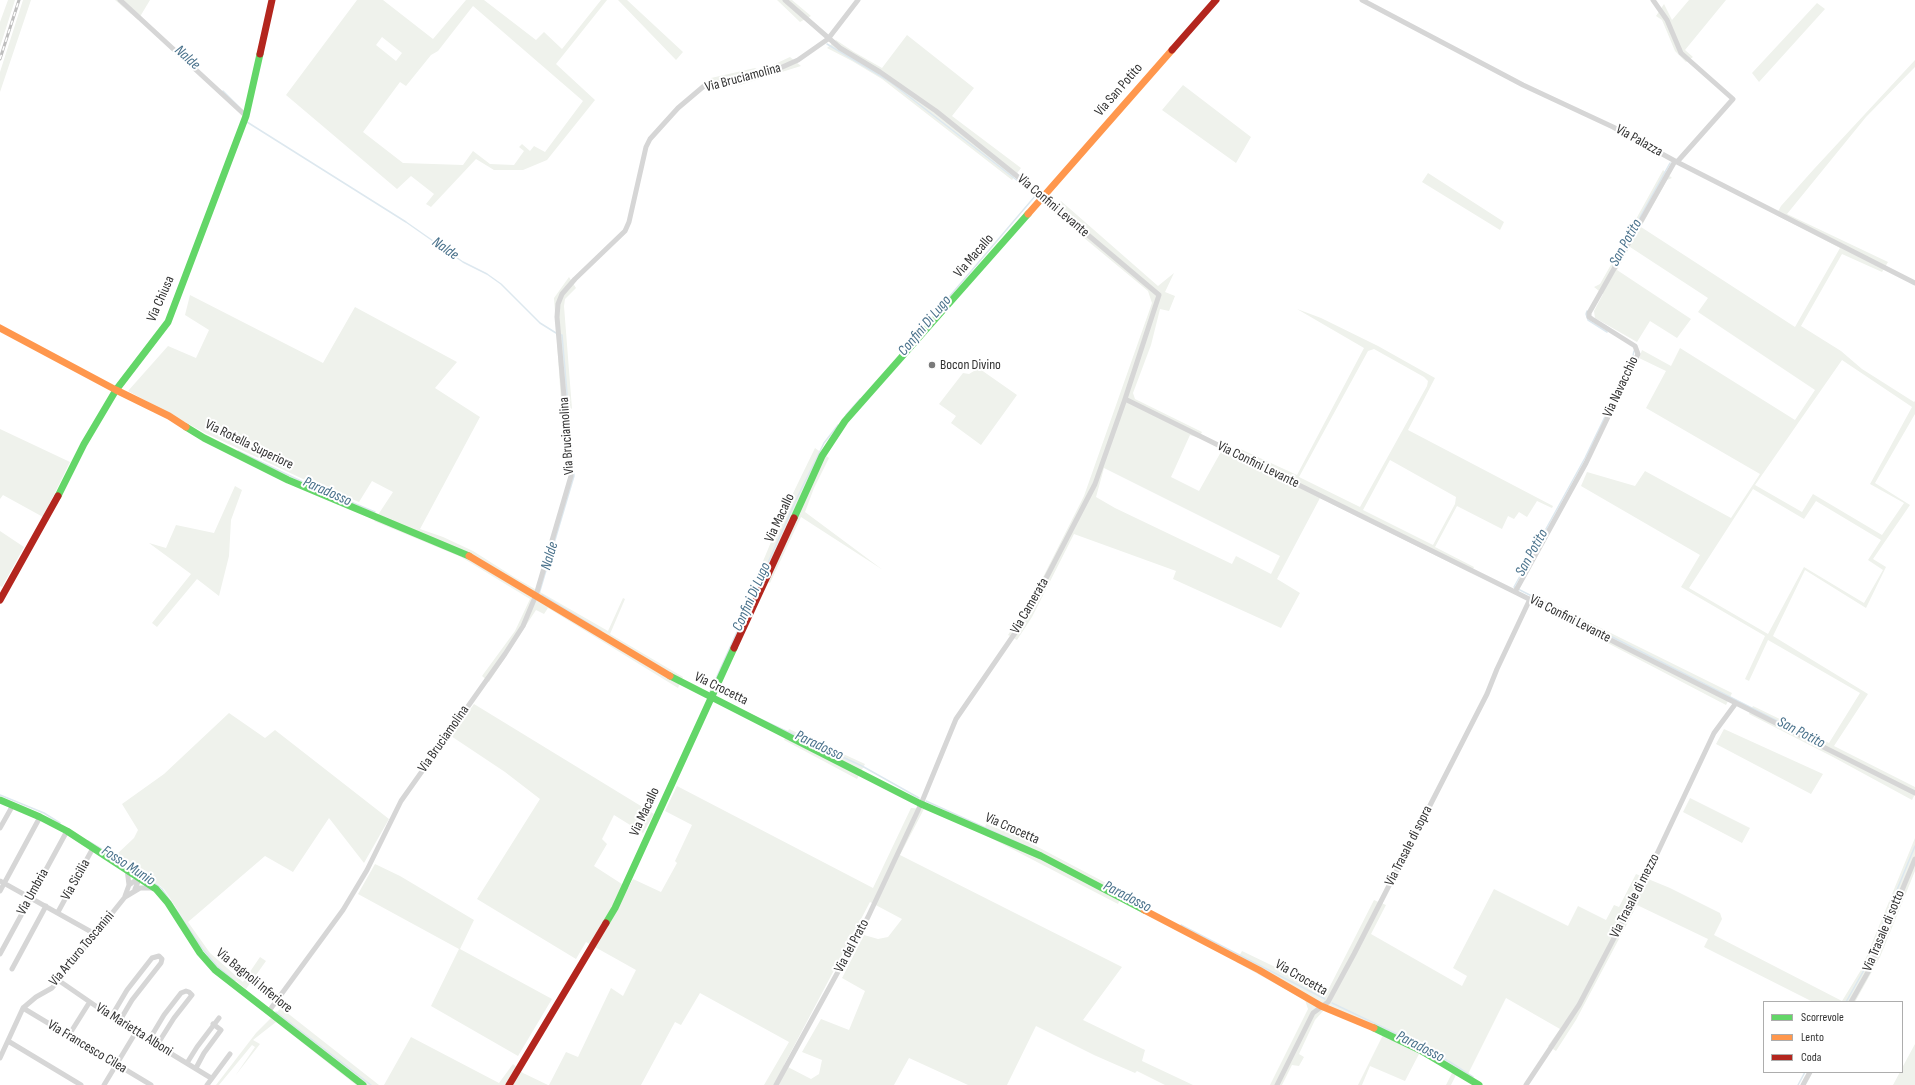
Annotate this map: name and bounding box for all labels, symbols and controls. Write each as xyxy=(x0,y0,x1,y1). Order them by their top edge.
water label: Nalde xyxy=(170,42,204,74)
street label: Via Bruciamolina xyxy=(703,60,783,96)
street label: Via San Potito xyxy=(1091,60,1147,120)
street label: Via Palazza xyxy=(1613,121,1665,161)
street label: Via Confini Levante xyxy=(1014,171,1092,241)
water label: San Potito xyxy=(1606,216,1646,270)
street label: Via Macallo xyxy=(951,231,997,281)
water label: Nalde xyxy=(428,234,462,264)
street label: Via Chiusa xyxy=(144,274,178,324)
water label: Confini Di Lugo xyxy=(895,292,955,360)
street label: Via Navacchio xyxy=(1600,354,1642,420)
place label: Bocon Divino xyxy=(940,357,1001,373)
marker: Bocon Divino xyxy=(927,360,937,370)
street label: Via Bruciamolina xyxy=(556,397,578,475)
street label: Via Rotella Superiore xyxy=(202,416,296,474)
street label: Via Confini Levante xyxy=(1214,438,1302,492)
water label: Paradosso xyxy=(300,473,354,511)
street label: Via Macallo xyxy=(761,491,799,545)
water label: San Potito xyxy=(1512,526,1552,580)
water label: Nalde xyxy=(537,540,563,572)
water label: Confini Di Lugo xyxy=(729,560,775,634)
street label: Via Camerata xyxy=(1007,575,1053,637)
street label: Via Confini Levante xyxy=(1527,591,1613,647)
street label: Via Crocetta xyxy=(691,669,751,709)
street label: Via Bruciamolina xyxy=(415,702,473,776)
water label: San Potito xyxy=(1774,713,1828,753)
water label: Paradosso xyxy=(792,727,846,765)
street label: Via Macallo xyxy=(626,785,664,839)
street label: Via Trasale di sopra xyxy=(1382,803,1436,889)
street label: Via Crocetta xyxy=(982,810,1042,848)
water label: Fosso Munio xyxy=(98,842,158,890)
street label: Via Trasale di mezzo xyxy=(1607,851,1663,941)
street label: Via Sicilia xyxy=(58,857,94,903)
street label: Via Umbria xyxy=(13,866,53,918)
water label: Paradosso xyxy=(1100,877,1154,917)
street label: Via Trasale di sotto xyxy=(1859,888,1909,974)
street label: Via Arturo Toscanini xyxy=(46,908,118,990)
street label: Via del Prato xyxy=(831,917,873,975)
street label: Via Bagnoli Inferiore xyxy=(212,945,296,1017)
street label: Via Crocetta xyxy=(1272,956,1330,1000)
street label: Via Marietta Alboni xyxy=(92,1000,176,1060)
legend xyxy=(1763,1001,1903,1073)
text: Scorrevole xyxy=(1801,1010,1844,1025)
street label: Via Francesco Cilea xyxy=(44,1017,130,1077)
water label: Paradosso xyxy=(1393,1027,1447,1067)
text: Lento xyxy=(1801,1030,1824,1045)
text: Coda xyxy=(1801,1050,1821,1065)

